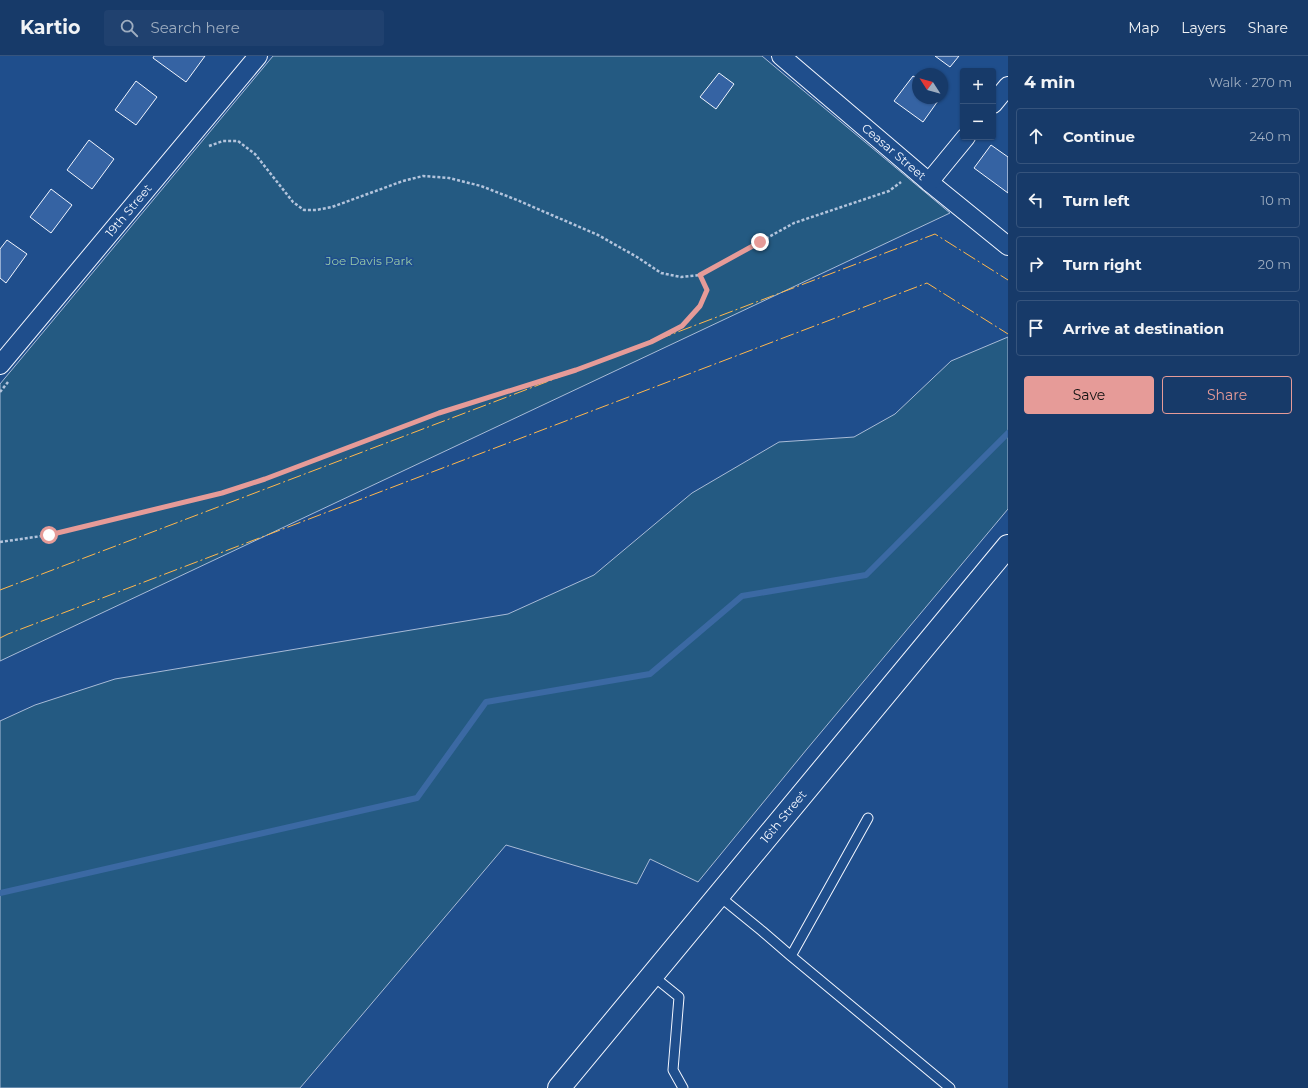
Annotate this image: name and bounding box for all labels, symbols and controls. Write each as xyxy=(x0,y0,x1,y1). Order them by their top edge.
search box xyxy=(104,10,384,46)
text: Kartio xyxy=(20,16,80,39)
icon: search xyxy=(118,17,140,39)
text: Search here xyxy=(150,18,240,37)
text: Map xyxy=(1128,19,1159,37)
text: Layers xyxy=(1181,19,1226,37)
text: Share xyxy=(1248,19,1288,37)
north arrow xyxy=(912,68,948,104)
map controls xyxy=(960,68,996,140)
button: + xyxy=(960,68,996,104)
text: 4 min xyxy=(1024,72,1075,92)
text: Walk · 270 m xyxy=(1209,74,1292,90)
button: − xyxy=(960,104,996,140)
street label: Ceasar Street xyxy=(859,120,929,183)
icon: ahead xyxy=(1025,125,1047,147)
text: Continue xyxy=(1063,127,1135,146)
text: 240 m xyxy=(1250,128,1291,144)
street label: 19th Street xyxy=(102,181,155,240)
icon: left xyxy=(1025,189,1047,211)
text: Turn left xyxy=(1063,191,1130,210)
text: 10 m xyxy=(1261,192,1291,208)
route end xyxy=(751,233,769,251)
park label: Joe Davis Park xyxy=(325,253,413,268)
icon: right xyxy=(1025,253,1047,275)
text: Turn right xyxy=(1063,255,1142,274)
text: 20 m xyxy=(1258,256,1291,272)
icon: arrive xyxy=(1025,317,1047,339)
text: Arrive at destination xyxy=(1063,319,1224,338)
button: Save xyxy=(1024,376,1154,414)
button: Share xyxy=(1162,376,1292,414)
route start xyxy=(40,526,58,544)
street label: 16th Street xyxy=(757,787,809,846)

